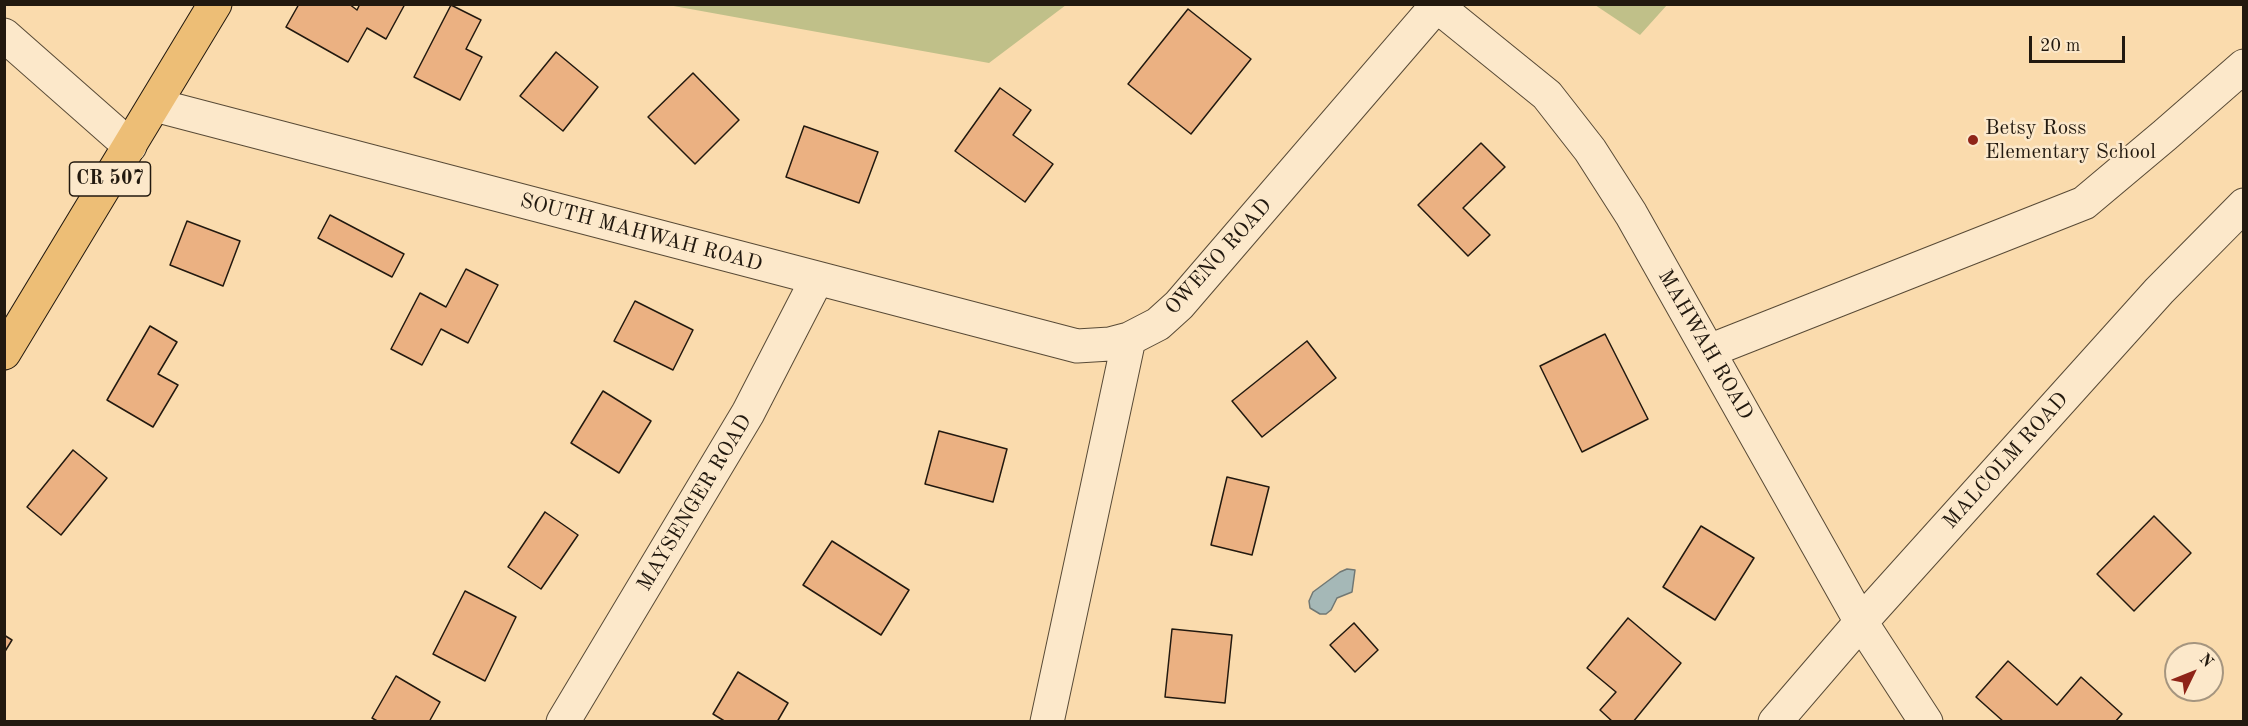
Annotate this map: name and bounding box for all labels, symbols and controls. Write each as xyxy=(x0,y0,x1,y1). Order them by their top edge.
scale bar xyxy=(2032,24,2128,62)
text: 20 m xyxy=(2040,37,2080,55)
place label: Betsy Ross Elementary School xyxy=(1985,115,2156,165)
marker: Betsy Ross Elementary School xyxy=(1966,133,1980,147)
road number: CR 507 xyxy=(70,162,150,196)
street label: SOUTH MAHWAH ROAD xyxy=(517,188,765,278)
street label: OWENO ROAD xyxy=(1160,194,1278,320)
street label: MAHWAH ROAD xyxy=(1652,266,1758,424)
street label: MALCOLM ROAD xyxy=(1938,388,2074,534)
street label: MAYSENGER ROAD xyxy=(632,410,758,596)
north arrow xyxy=(2164,642,2224,702)
text: N xyxy=(2196,651,2216,671)

